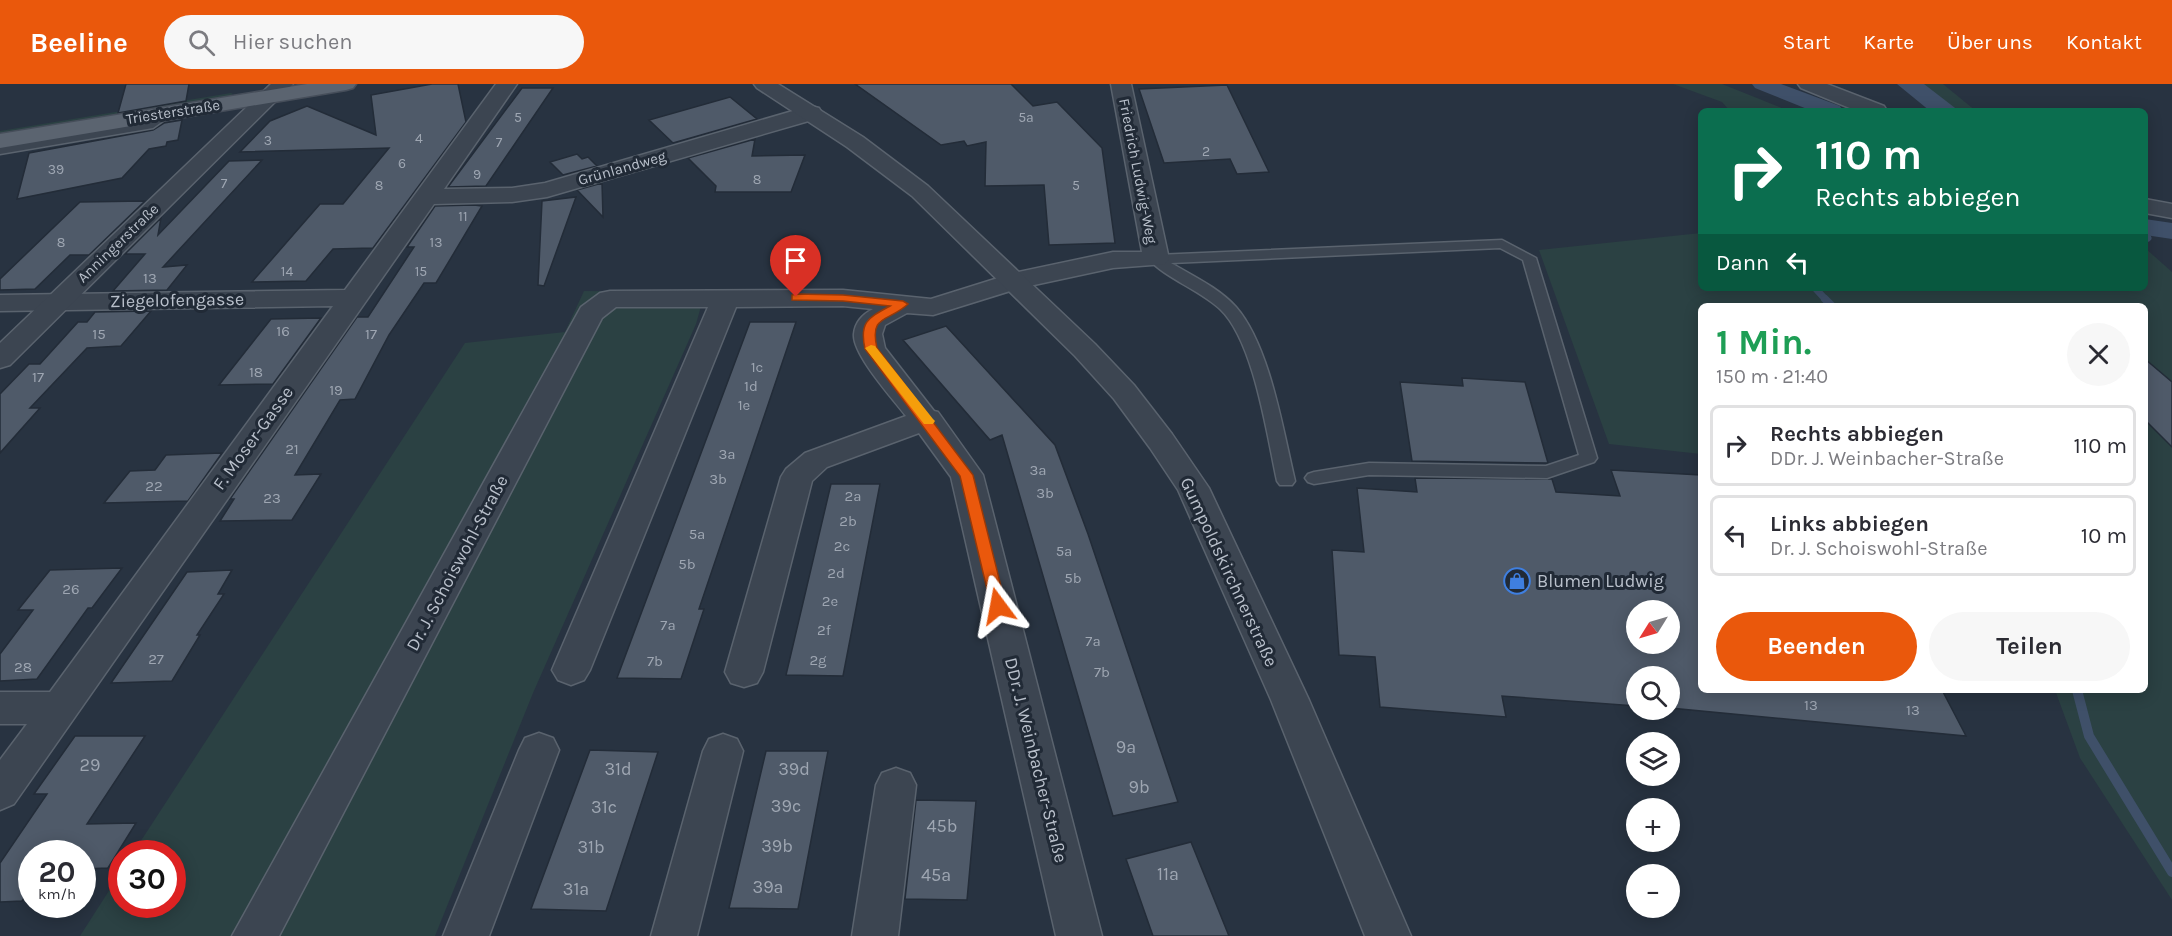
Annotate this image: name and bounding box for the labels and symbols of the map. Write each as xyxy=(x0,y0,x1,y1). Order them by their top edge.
street label: Triesterstraße xyxy=(125,96,221,128)
street label: Friedrich Ludwig-Weg xyxy=(1115,97,1161,246)
house number: 5 xyxy=(514,109,522,126)
house number: 5a xyxy=(1018,109,1034,126)
house number: 4 xyxy=(415,130,423,147)
house number: 3 xyxy=(264,132,272,149)
house number: 7 xyxy=(496,134,503,151)
house number: 2 xyxy=(1202,143,1210,160)
street label: Grünlandweg xyxy=(576,147,669,189)
house number: 6 xyxy=(398,155,406,172)
house number: 39 xyxy=(48,161,64,178)
house number: 9 xyxy=(473,166,481,183)
house number: 8 xyxy=(753,171,761,188)
house number: 7 xyxy=(221,175,228,192)
house number: 8 xyxy=(375,177,383,194)
house number: 5 xyxy=(1072,177,1080,194)
street label: Anningerstraße xyxy=(74,200,162,286)
house number: 11 xyxy=(458,208,468,225)
house number: 8 xyxy=(57,234,65,251)
house number: 13 xyxy=(430,234,442,251)
pin xyxy=(770,235,821,297)
house number: 14 xyxy=(281,263,293,280)
house number: 15 xyxy=(415,263,427,280)
house number: 13 xyxy=(143,269,157,287)
street label: Ziegelofengasse xyxy=(110,288,244,312)
house number: 16 xyxy=(276,322,290,340)
house number: 15 xyxy=(92,325,106,343)
house number: 17 xyxy=(365,325,377,343)
house number: 1c xyxy=(751,358,763,376)
house number: 18 xyxy=(249,363,263,381)
house number: 17 xyxy=(32,368,44,386)
house number: 1d xyxy=(744,377,758,395)
house number: 19 xyxy=(329,381,343,399)
street label: F. Moser-Gasse xyxy=(208,382,298,494)
house number: 1e xyxy=(738,396,750,414)
house number: 21 xyxy=(285,440,299,458)
house number: 3a xyxy=(718,445,736,463)
house number: 3a xyxy=(1029,461,1047,479)
house number: 3b xyxy=(709,470,727,488)
street label: Dr. J. Schoiswohl-Straße xyxy=(401,471,513,655)
street label: Gumpoldskirchnerstraße xyxy=(1175,474,1283,670)
house number: 22 xyxy=(145,477,163,495)
house number: 3b xyxy=(1036,484,1054,502)
house number: 2a xyxy=(845,487,861,505)
house number: 23 xyxy=(263,489,281,507)
house number: 2b xyxy=(839,512,857,530)
house number: 5a xyxy=(689,525,705,543)
house number: 2c xyxy=(834,537,850,555)
house number: 5a xyxy=(1056,542,1072,560)
house number: 5b xyxy=(678,555,696,573)
house number: 2d xyxy=(827,564,845,582)
shop icon: Blumen Ludwig xyxy=(1502,566,1532,596)
house number: 5b xyxy=(1064,569,1082,587)
place label: Blumen Ludwig xyxy=(1537,570,1664,592)
position arrow xyxy=(966,574,1030,638)
house number: 26 xyxy=(62,580,80,598)
house number: 2e xyxy=(822,592,838,610)
north arrow xyxy=(1626,600,1680,654)
house number: 7a xyxy=(660,616,676,634)
house number: 2f xyxy=(817,621,832,639)
house number: 7a xyxy=(1085,632,1101,650)
house number: 27 xyxy=(148,650,164,668)
house number: 2g xyxy=(809,651,827,669)
house number: 7b xyxy=(647,652,663,670)
street label: DDr. J. Weinbacher-Straße xyxy=(1000,655,1072,865)
house number: 28 xyxy=(14,658,32,676)
house number: 7b xyxy=(1094,663,1110,681)
house number: 13 xyxy=(1804,696,1818,714)
house number: 13 xyxy=(1906,701,1920,719)
house number: 9a xyxy=(1116,736,1136,758)
house number: 29 xyxy=(80,754,100,776)
house number: 31d xyxy=(604,758,632,780)
house number: 39d xyxy=(778,758,810,780)
house number: 9b xyxy=(1128,776,1150,798)
house number: 39c xyxy=(771,795,801,817)
house number: 31c xyxy=(591,796,617,818)
house number: 45b xyxy=(927,815,957,837)
house number: 39b xyxy=(761,835,793,857)
house number: 31b xyxy=(577,836,605,858)
speed limit sign: 30 xyxy=(108,840,186,918)
house number: 11a xyxy=(1157,863,1179,885)
house number: 45a xyxy=(921,864,951,886)
house number: 39a xyxy=(753,876,783,898)
house number: 31a xyxy=(563,878,589,900)

